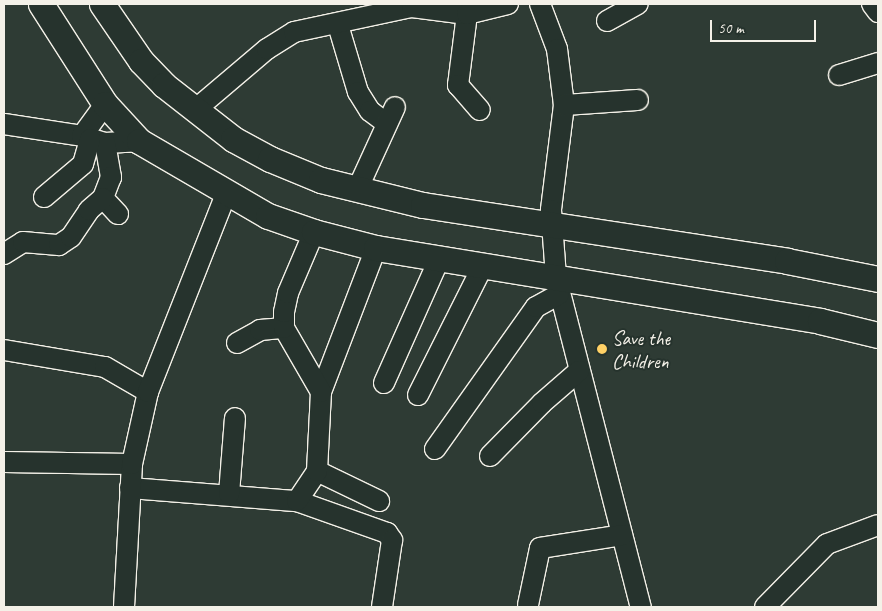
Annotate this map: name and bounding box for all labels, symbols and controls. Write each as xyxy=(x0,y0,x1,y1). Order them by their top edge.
scale bar xyxy=(712,10,818,42)
text: 50 m xyxy=(718,19,744,38)
place label: Save the Children xyxy=(612,326,670,373)
marker: Save the Children xyxy=(596,343,608,355)

